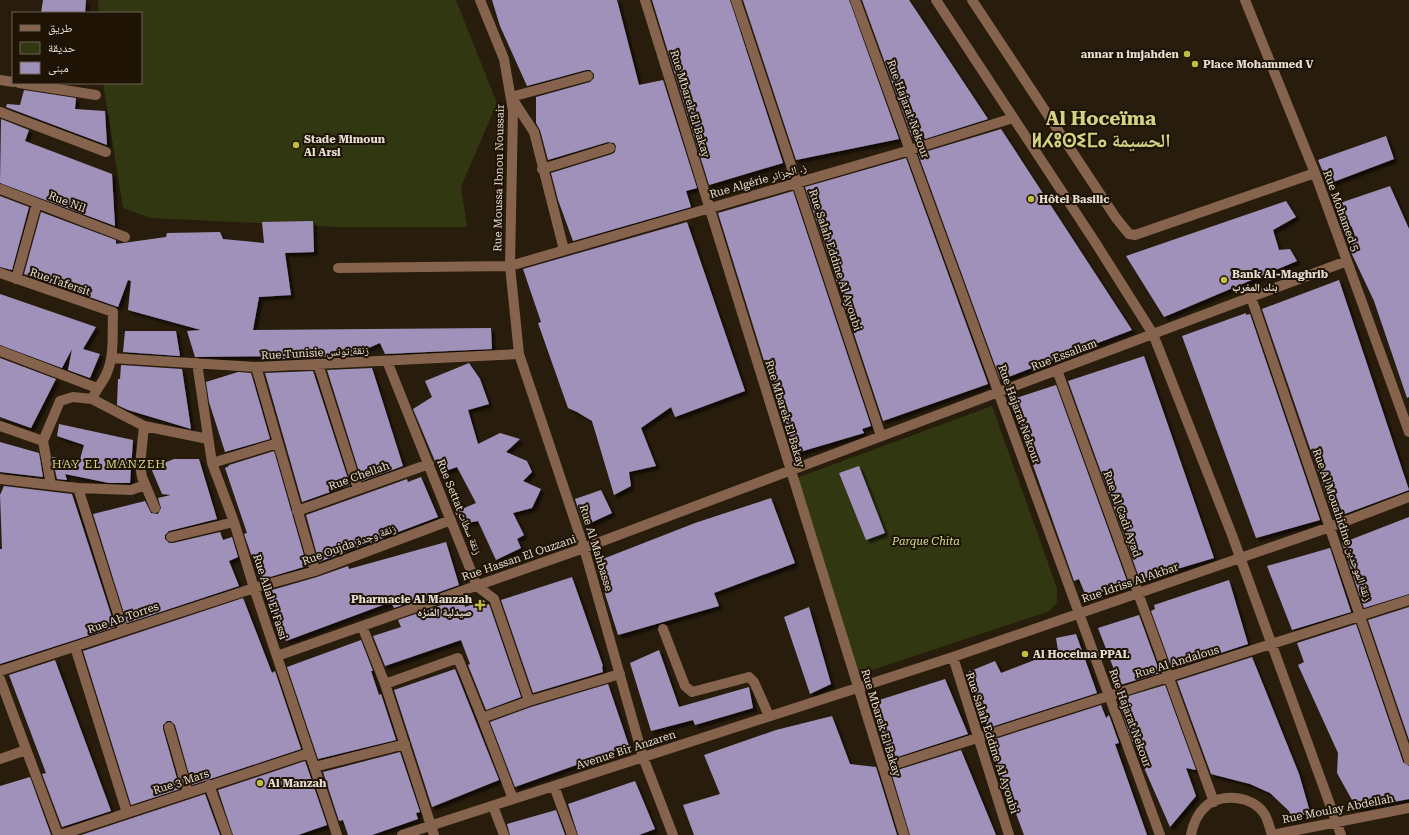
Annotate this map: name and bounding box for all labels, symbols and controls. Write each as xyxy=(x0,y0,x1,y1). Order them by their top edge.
legend xyxy=(12,12,142,84)
text: طريق xyxy=(48,21,73,35)
text: حديقة xyxy=(48,41,76,55)
place label: annar n imjahden xyxy=(1081,48,1180,61)
street label: Rue Mbarek El Bakay xyxy=(667,49,713,160)
marker: annar n imjahden xyxy=(1182,49,1192,59)
street label: Rue Hajarat Nekour xyxy=(884,58,932,160)
place label: Place Mohammed V xyxy=(1203,58,1313,71)
marker: Place Mohammed V xyxy=(1190,59,1200,69)
text: مبنى xyxy=(48,61,69,75)
street label: Rue Moussa Ibnou Noussair xyxy=(491,104,507,252)
district label: Al Hoceïma ⵍⵃⵓⵙⵉⵎⴰ الحسيمة xyxy=(1031,107,1171,152)
place label: Stade Mimoun Al Arsi xyxy=(304,133,386,159)
marker: Stade Mimoun Al Arsi xyxy=(291,140,301,150)
street label: Rue Algérie ز. الجزائر xyxy=(708,161,808,201)
street label: Rue Mohamed 5 xyxy=(1320,169,1362,253)
street label: Rue Salah Eddine Al Ayoubi xyxy=(806,188,864,333)
street label: Rue Nil xyxy=(47,189,88,215)
place label: Hôtel Basilic xyxy=(1039,193,1110,206)
marker: Hôtel Basilic xyxy=(1026,194,1036,204)
street label: Rue Tafersit xyxy=(28,266,92,298)
place label: Bank Al-Maghrib بنك المغرب xyxy=(1232,268,1328,294)
marker: Bank Al-Maghrib بنك المغرب xyxy=(1219,275,1229,285)
street label: Rue Essallam xyxy=(1029,337,1099,373)
street label: Rue Tunisie زنقة تونس xyxy=(261,344,369,362)
street label: Rue Mbarek El Bakay xyxy=(762,359,808,470)
street label: Rue Hajarat Nekour xyxy=(995,363,1043,465)
street label: Rue Al Mouahidine زنقة الموحدين xyxy=(1310,447,1374,603)
district label: HAY EL MANZEH xyxy=(52,457,166,471)
street label: Rue Settat زنقة سطات xyxy=(434,457,484,557)
street label: Rue Chellah xyxy=(327,459,391,493)
street label: Rue Al Cadi Ayad xyxy=(1100,469,1144,559)
street label: Rue Al Mahbasse xyxy=(577,503,615,593)
street label: Rue Oujda زنقة وجدة xyxy=(300,522,398,568)
street label: Rue Hassan El Ouzzani xyxy=(460,532,578,584)
park label: Parque Chita xyxy=(891,535,960,548)
street label: Rue Allal El Fassi xyxy=(250,553,290,642)
street label: Rue Idriss Al Akbar xyxy=(1080,560,1181,606)
place label: Pharmacie Al Manzah صيدلية المنزه xyxy=(351,593,473,619)
street label: Rue Ab Torres xyxy=(86,600,160,636)
marker: Pharmacie Al Manzah صيدلية المنزه xyxy=(475,600,485,610)
street label: Rue Al Andalous xyxy=(1133,643,1221,681)
place label: Al Hoceima PPAL xyxy=(1033,648,1129,661)
marker: Al Hoceima PPAL xyxy=(1020,649,1030,659)
street label: Rue Hajarat Nekour xyxy=(1106,667,1154,769)
street label: Rue Mbarek El Bakay xyxy=(858,668,904,779)
street label: Rue Salah Eddine Al Ayoubi xyxy=(963,671,1021,816)
street label: Avenue Bir Anzaren xyxy=(575,728,677,772)
street label: Rue 3 Mars xyxy=(151,767,211,797)
place label: Al Manzah xyxy=(268,777,327,790)
marker: Al Manzah xyxy=(255,778,265,788)
street label: Rue Moulay Abdellah xyxy=(1281,792,1395,826)

